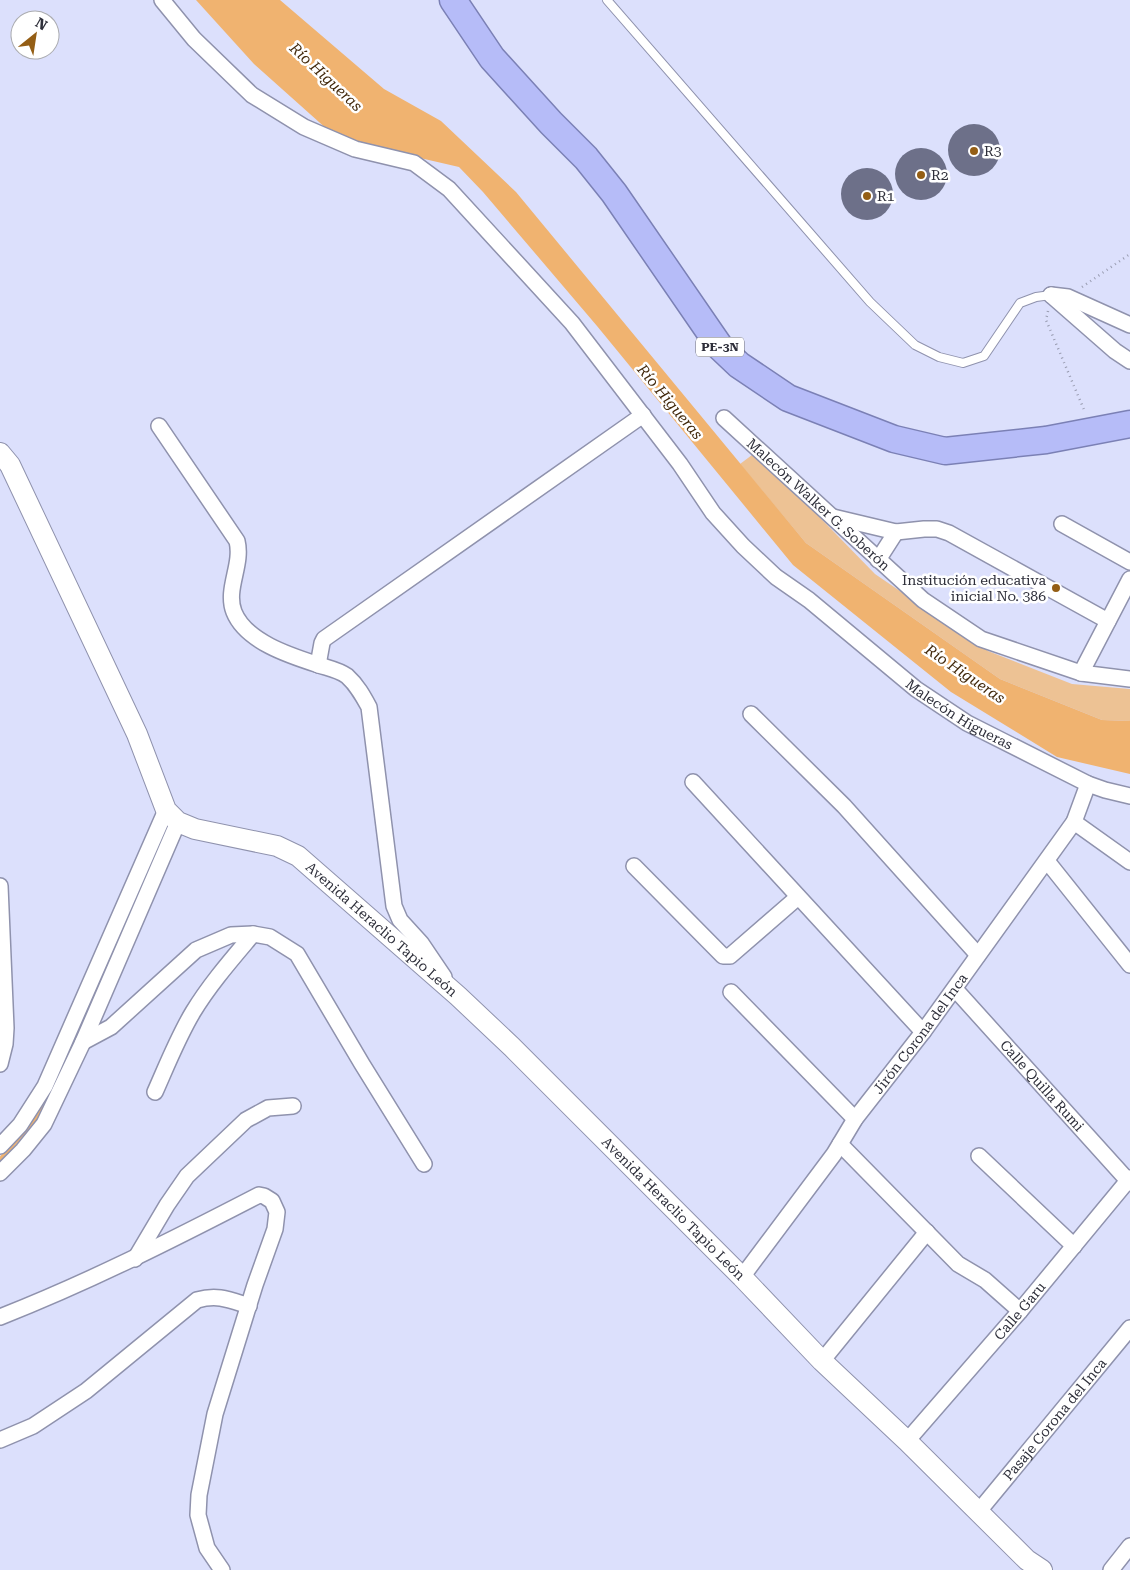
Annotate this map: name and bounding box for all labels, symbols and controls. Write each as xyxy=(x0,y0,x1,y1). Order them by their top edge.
north arrow xyxy=(10,10,60,60)
text: N xyxy=(33,14,50,33)
water label: Río Higueras xyxy=(285,38,366,115)
place label: R3 xyxy=(984,143,1002,159)
marker: R3 xyxy=(968,145,980,157)
place label: R2 xyxy=(931,167,949,183)
marker: R2 xyxy=(915,169,927,181)
place label: R1 xyxy=(877,188,895,204)
marker: R1 xyxy=(861,190,873,202)
road number: PE-3N xyxy=(696,338,744,357)
water label: Río Higueras xyxy=(633,360,707,443)
street label: Malecón Walker G. Soberón xyxy=(744,435,893,574)
place label: Institución educativa inicial No. 386 xyxy=(902,572,1046,604)
marker: Institución educativa inicial No. 386 xyxy=(1050,582,1062,594)
water label: Río Higueras xyxy=(921,640,1008,707)
street label: Malecón Higueras xyxy=(902,676,1016,753)
street label: Avenida Heraclio Tapio León xyxy=(303,859,461,1000)
street label: Jirón Corona del Inca xyxy=(870,970,971,1097)
street label: Calle Quilla Rumi xyxy=(997,1037,1088,1135)
street label: Avenida Heraclio Tapio León xyxy=(599,1134,748,1283)
street label: Calle Garu xyxy=(991,1279,1049,1343)
street label: Pasaje Corona del Inca xyxy=(1000,1355,1110,1483)

